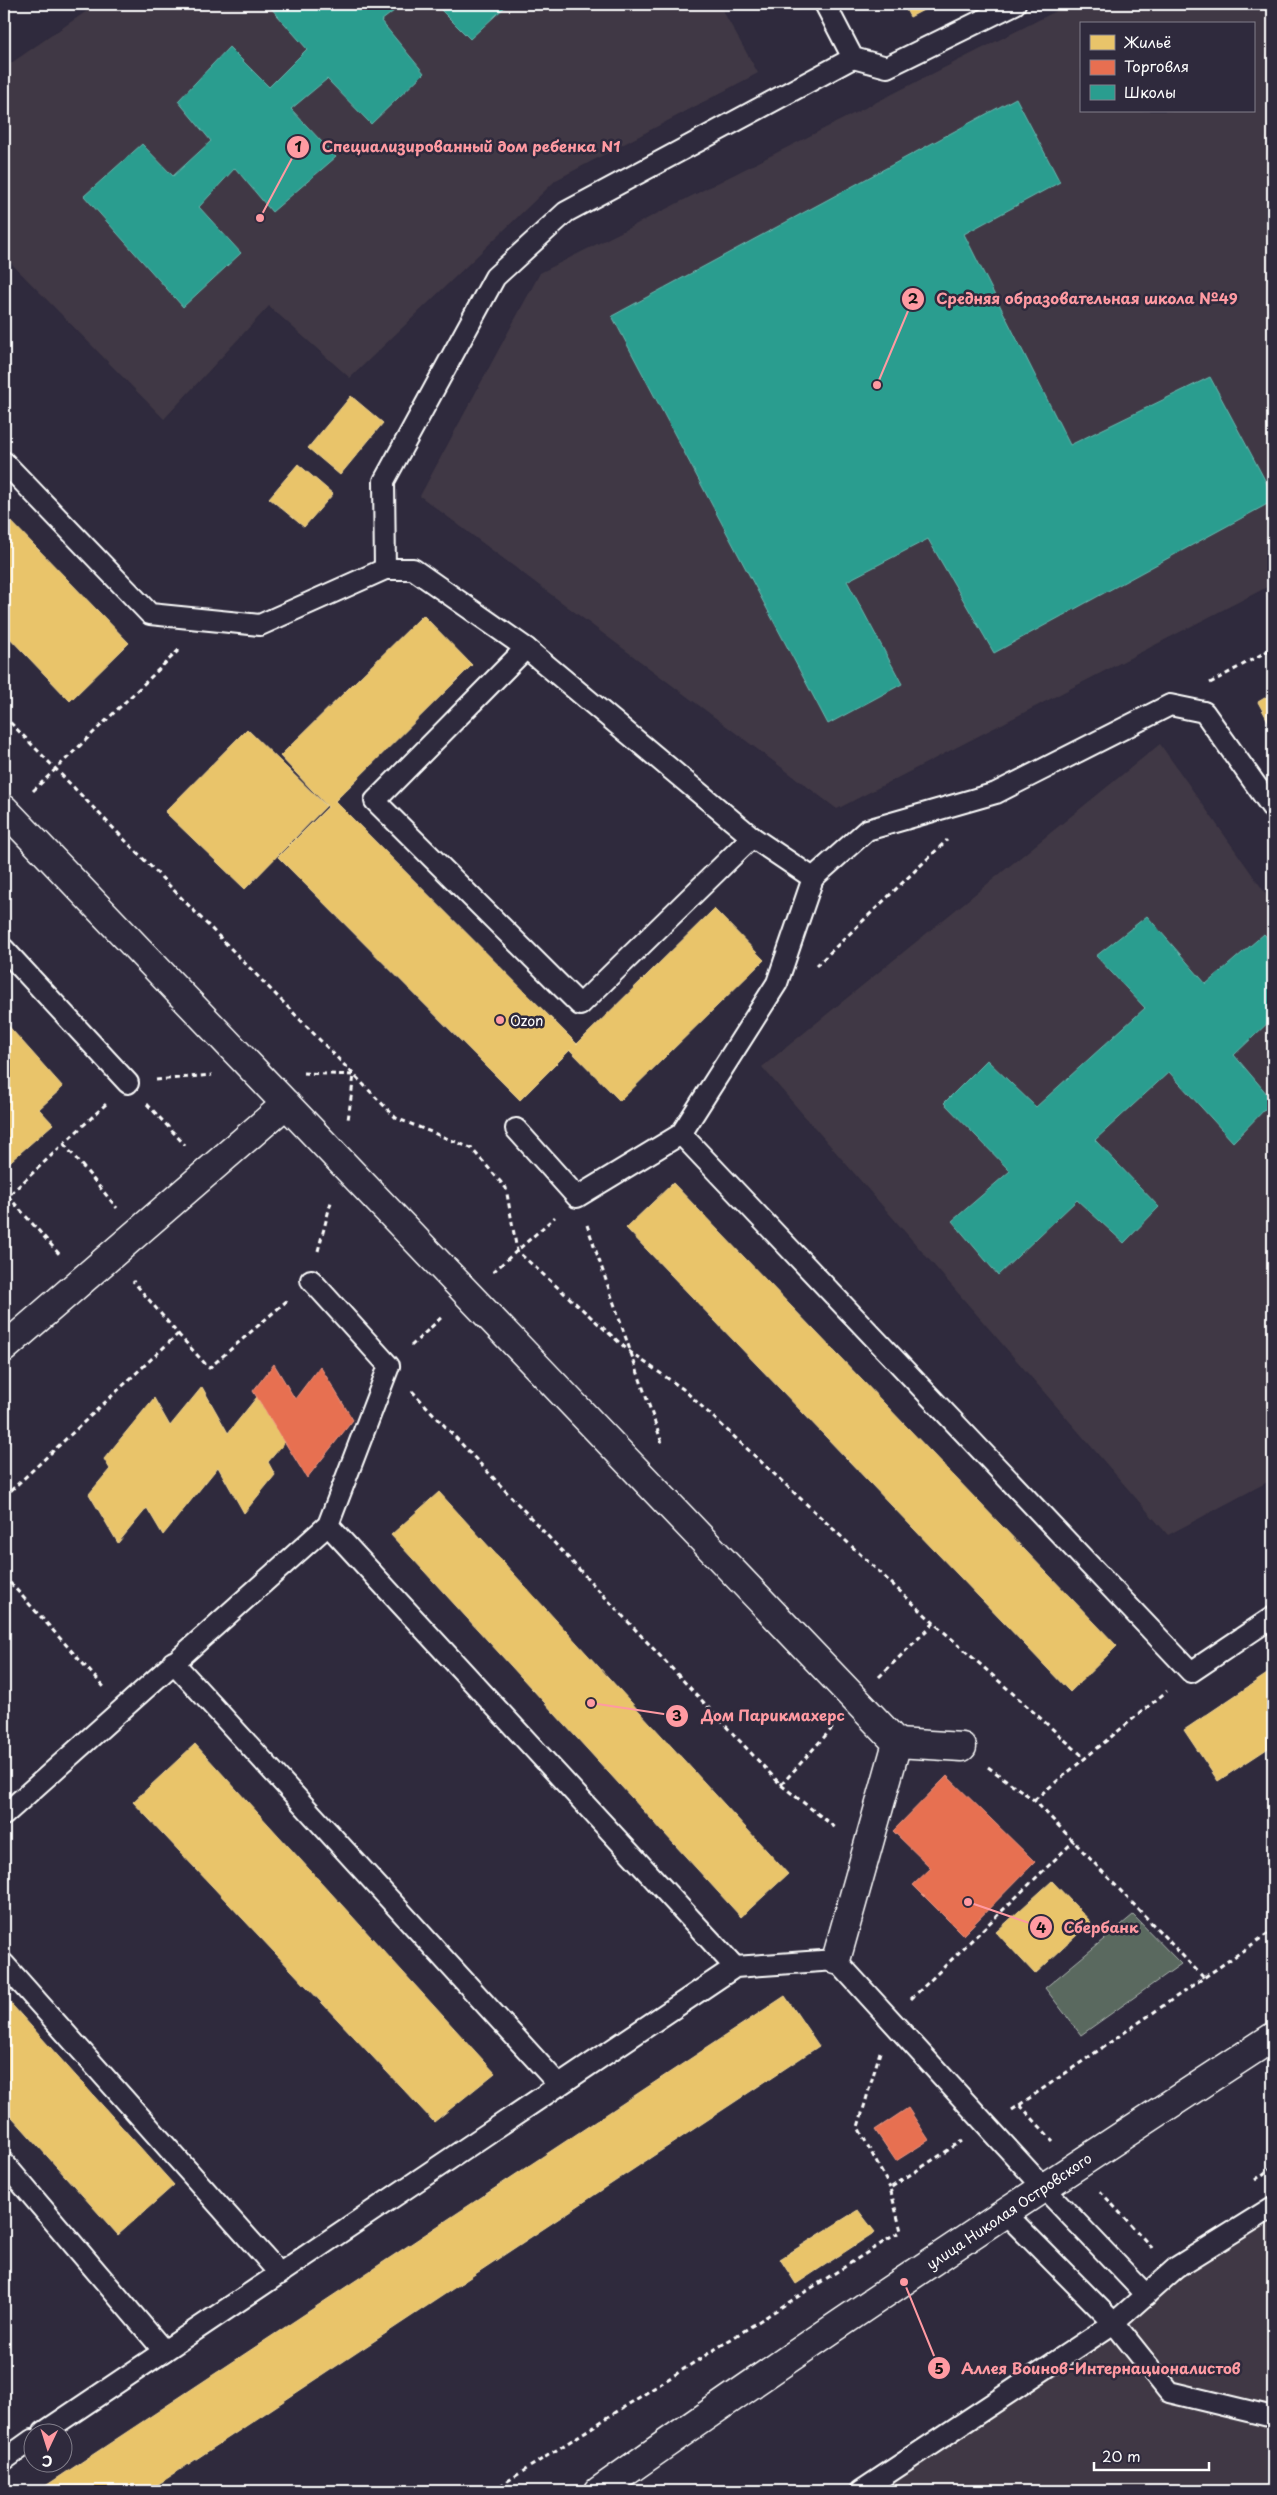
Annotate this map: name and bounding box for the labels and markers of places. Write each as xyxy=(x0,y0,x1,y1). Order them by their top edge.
callout: Специализированный дом ребенка N1 xyxy=(286,132,631,162)
callout: Средняя образовательная школа №49 xyxy=(901,284,1249,314)
place label: Ozon xyxy=(510,1010,543,1031)
marker: Ozon xyxy=(494,1014,506,1026)
callout: Дом Парикмахерс xyxy=(665,1701,855,1731)
callout: Сбербанк xyxy=(1028,1912,1148,1942)
callout: Аллея Воинов-Интернационалистов xyxy=(926,2353,1251,2383)

